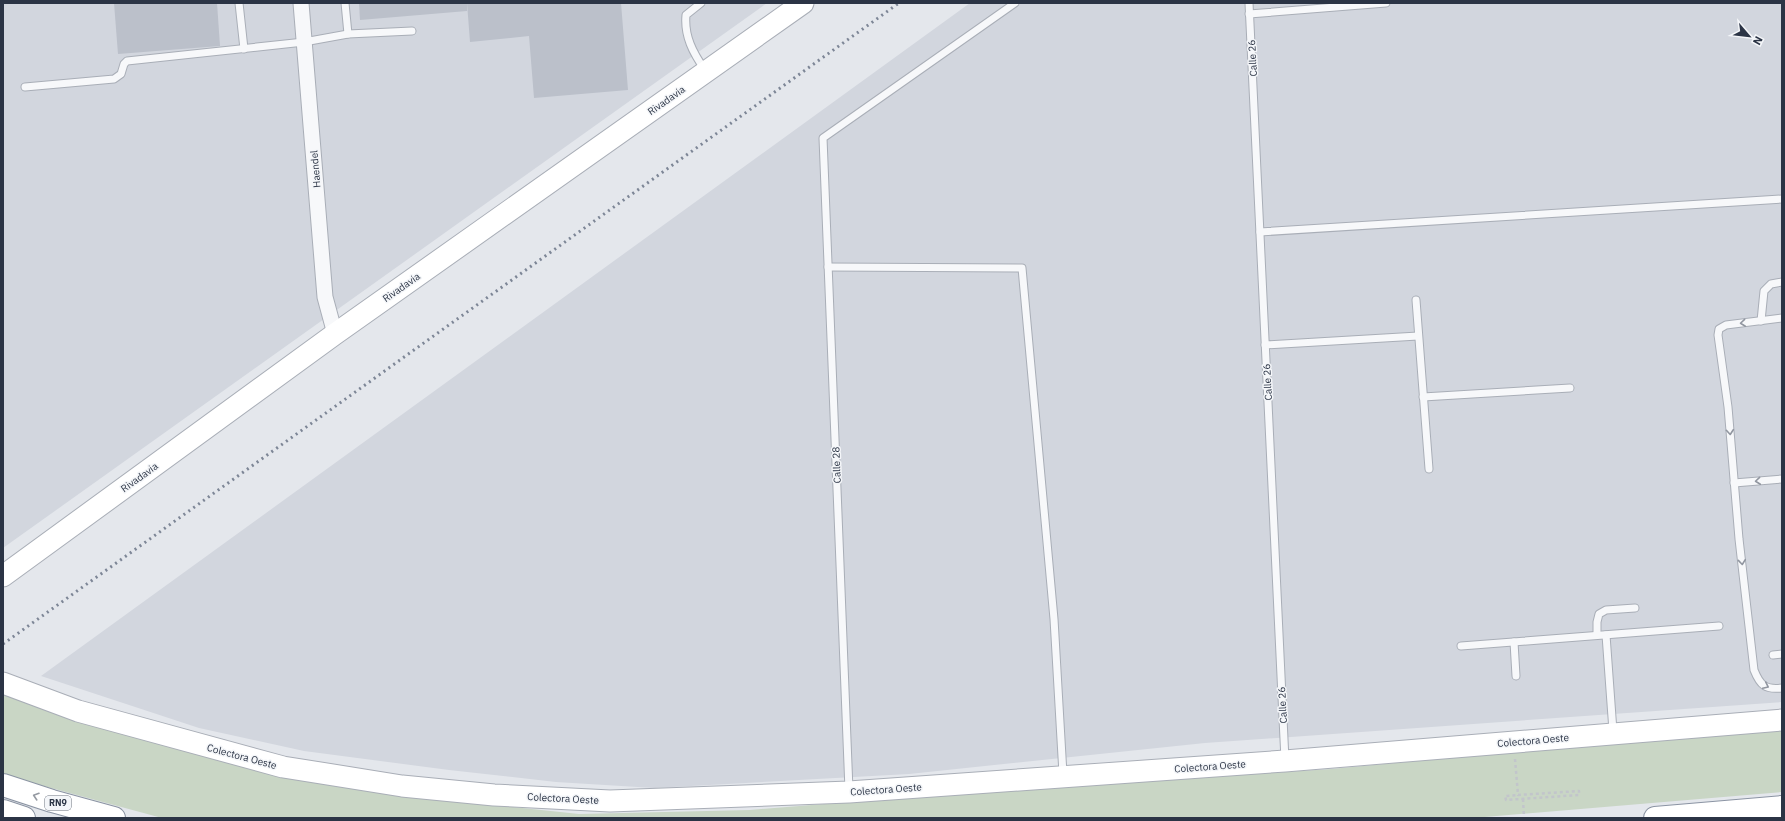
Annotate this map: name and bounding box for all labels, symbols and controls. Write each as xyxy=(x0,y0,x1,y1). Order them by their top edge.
north arrow xyxy=(1729,16,1769,56)
text: N xyxy=(1750,34,1766,48)
street label: Calle 26 xyxy=(1245,39,1260,77)
street label: Rivadavia xyxy=(645,82,688,118)
street label: Haendel xyxy=(307,149,324,188)
street label: Rivadavia xyxy=(380,269,423,305)
one-way arrow xyxy=(1740,318,1746,327)
street label: Calle 26 xyxy=(1260,363,1275,401)
one-way arrow xyxy=(1726,429,1735,435)
street label: Calle 28 xyxy=(829,446,844,484)
street label: Rivadavia xyxy=(118,459,161,495)
one-way arrow xyxy=(1755,476,1761,485)
one-way arrow xyxy=(1737,559,1746,565)
one-way arrow xyxy=(1762,681,1769,689)
street label: Calle 26 xyxy=(1275,686,1290,724)
street label: Colectora Oeste xyxy=(1497,731,1570,750)
street label: Colectora Oeste xyxy=(206,741,279,772)
street label: Colectora Oeste xyxy=(1174,757,1247,775)
street label: Colectora Oeste xyxy=(850,780,923,798)
street label: Colectora Oeste xyxy=(527,790,600,807)
one-way arrow xyxy=(33,792,40,801)
road number: RN9 xyxy=(45,796,71,810)

